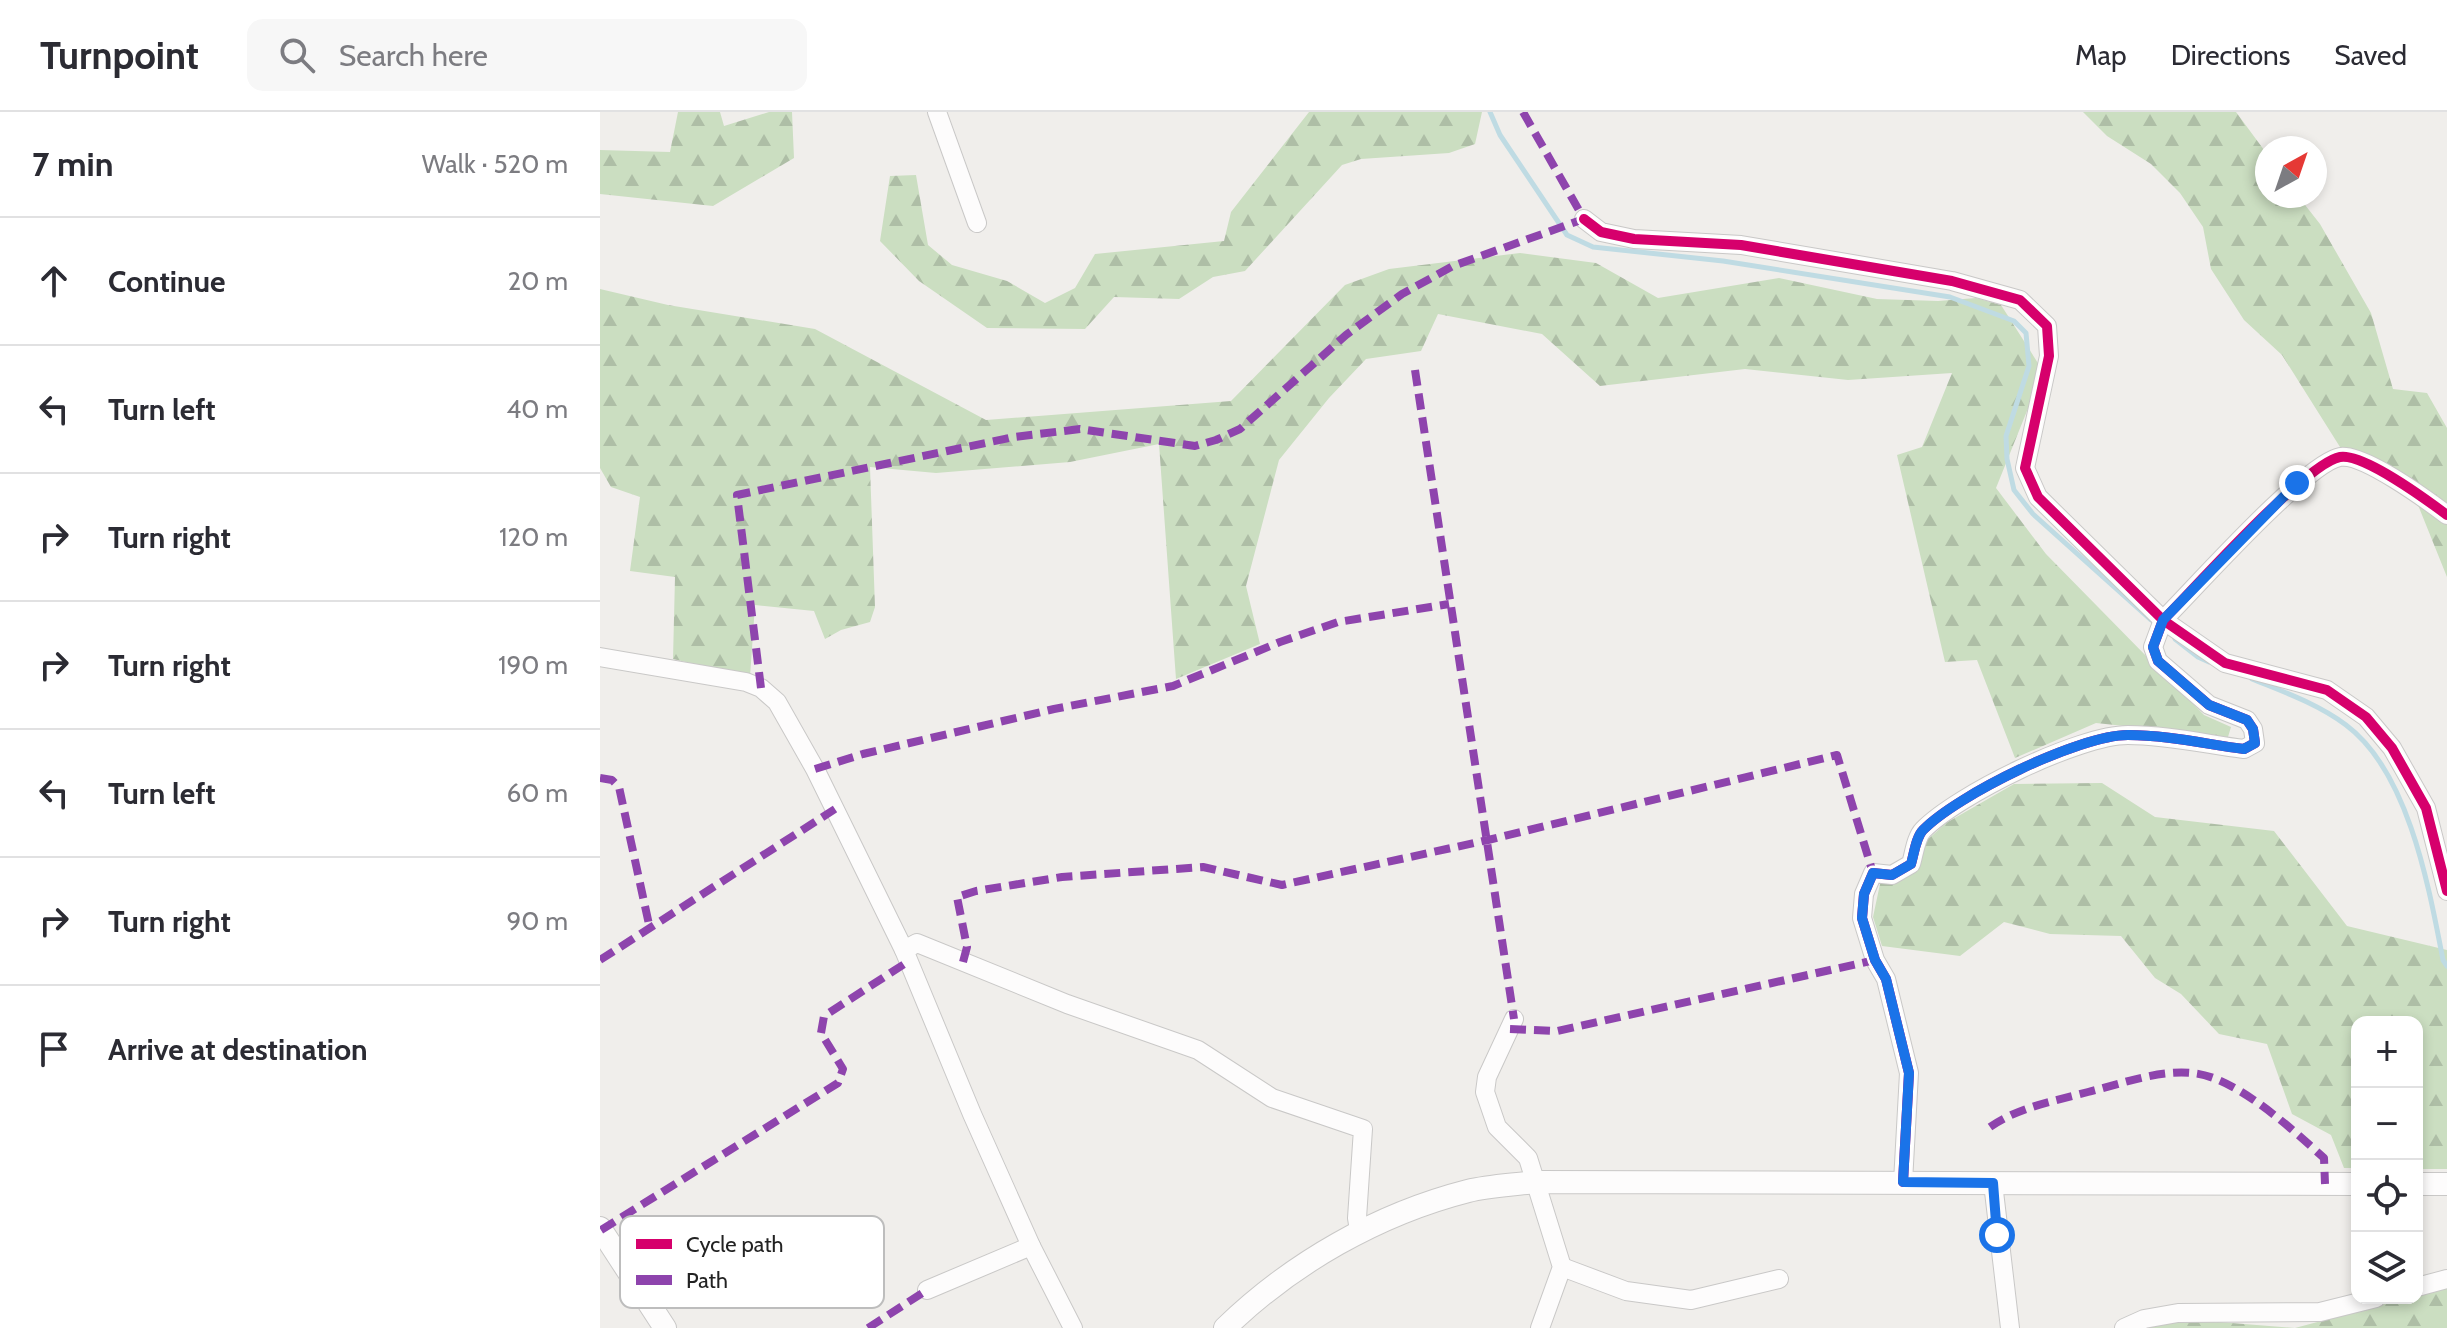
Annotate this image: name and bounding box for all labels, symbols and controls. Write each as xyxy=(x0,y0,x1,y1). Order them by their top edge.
search box xyxy=(247,19,807,91)
text: Turnpoint xyxy=(40,32,199,79)
icon: search xyxy=(275,33,319,77)
text: Search here xyxy=(339,37,488,74)
text: Map xyxy=(2075,38,2127,72)
text: Directions xyxy=(2171,38,2290,72)
text: Saved xyxy=(2334,38,2407,72)
north arrow xyxy=(2255,136,2327,208)
text: 7 min xyxy=(32,143,113,185)
text: Walk · 520 m xyxy=(422,148,568,180)
icon: ahead xyxy=(32,259,76,303)
text: Continue xyxy=(108,263,225,300)
text: 20 m xyxy=(508,265,568,297)
icon: left xyxy=(32,387,76,431)
text: Turn left xyxy=(108,391,216,428)
text: 40 m xyxy=(506,393,568,425)
route end xyxy=(2279,465,2315,501)
icon: right xyxy=(32,515,76,559)
text: Turn right xyxy=(108,519,231,556)
text: 120 m xyxy=(499,521,568,553)
icon: right xyxy=(32,643,76,687)
text: Turn right xyxy=(108,647,231,684)
text: 190 m xyxy=(498,649,568,681)
icon: left xyxy=(32,771,76,815)
text: Turn left xyxy=(108,775,216,812)
text: 60 m xyxy=(506,777,568,809)
icon: right xyxy=(32,899,76,943)
text: Turn right xyxy=(108,903,231,940)
text: 90 m xyxy=(506,905,568,937)
map controls xyxy=(2351,1016,2423,1304)
button: + xyxy=(2351,1016,2423,1088)
icon: arrive xyxy=(32,1027,76,1071)
text: Arrive at destination xyxy=(108,1031,368,1068)
button: − xyxy=(2351,1088,2423,1160)
button: locate xyxy=(2351,1160,2423,1232)
legend xyxy=(620,1216,884,1308)
route start xyxy=(1979,1217,2015,1253)
text: Cycle path xyxy=(686,1231,784,1258)
button: layers xyxy=(2351,1232,2423,1304)
text: Path xyxy=(686,1267,728,1294)

